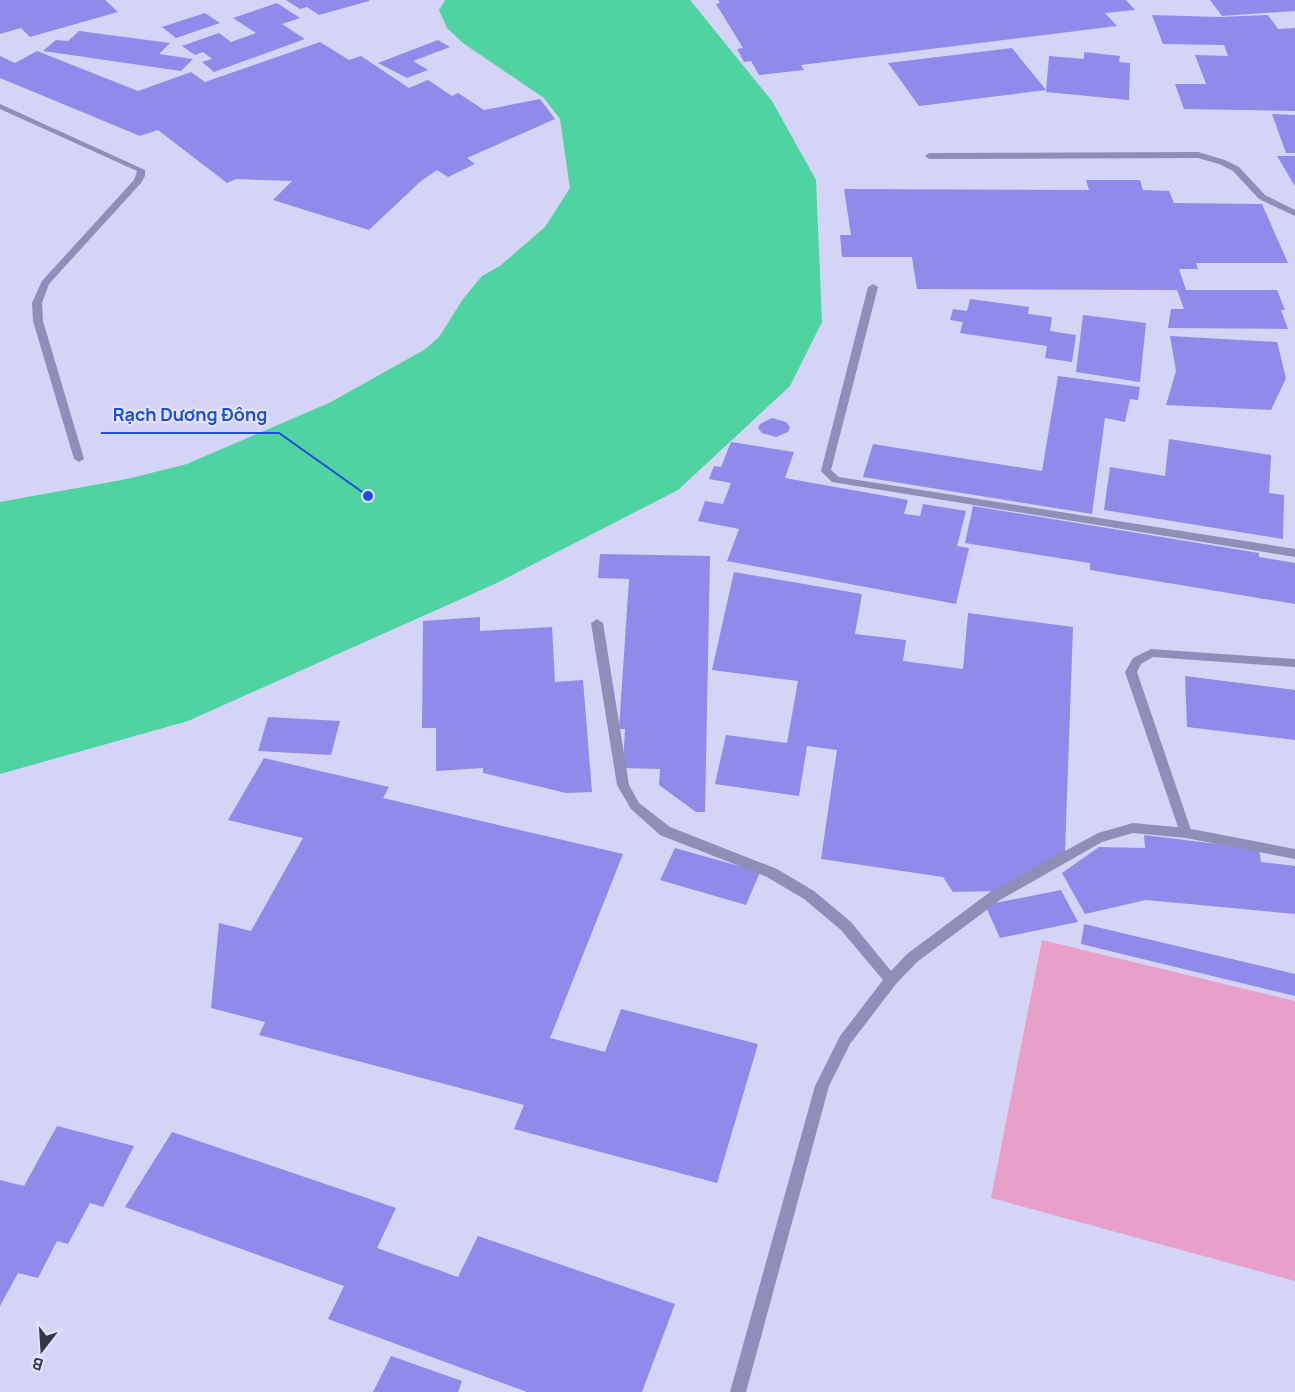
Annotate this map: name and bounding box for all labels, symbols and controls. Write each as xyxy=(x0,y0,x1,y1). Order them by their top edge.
callout: Rạch Dương Đông xyxy=(101,397,279,433)
text: Rạch Dương Đông xyxy=(113,402,267,426)
north arrow xyxy=(12,1320,72,1380)
text: B xyxy=(30,1352,46,1376)

